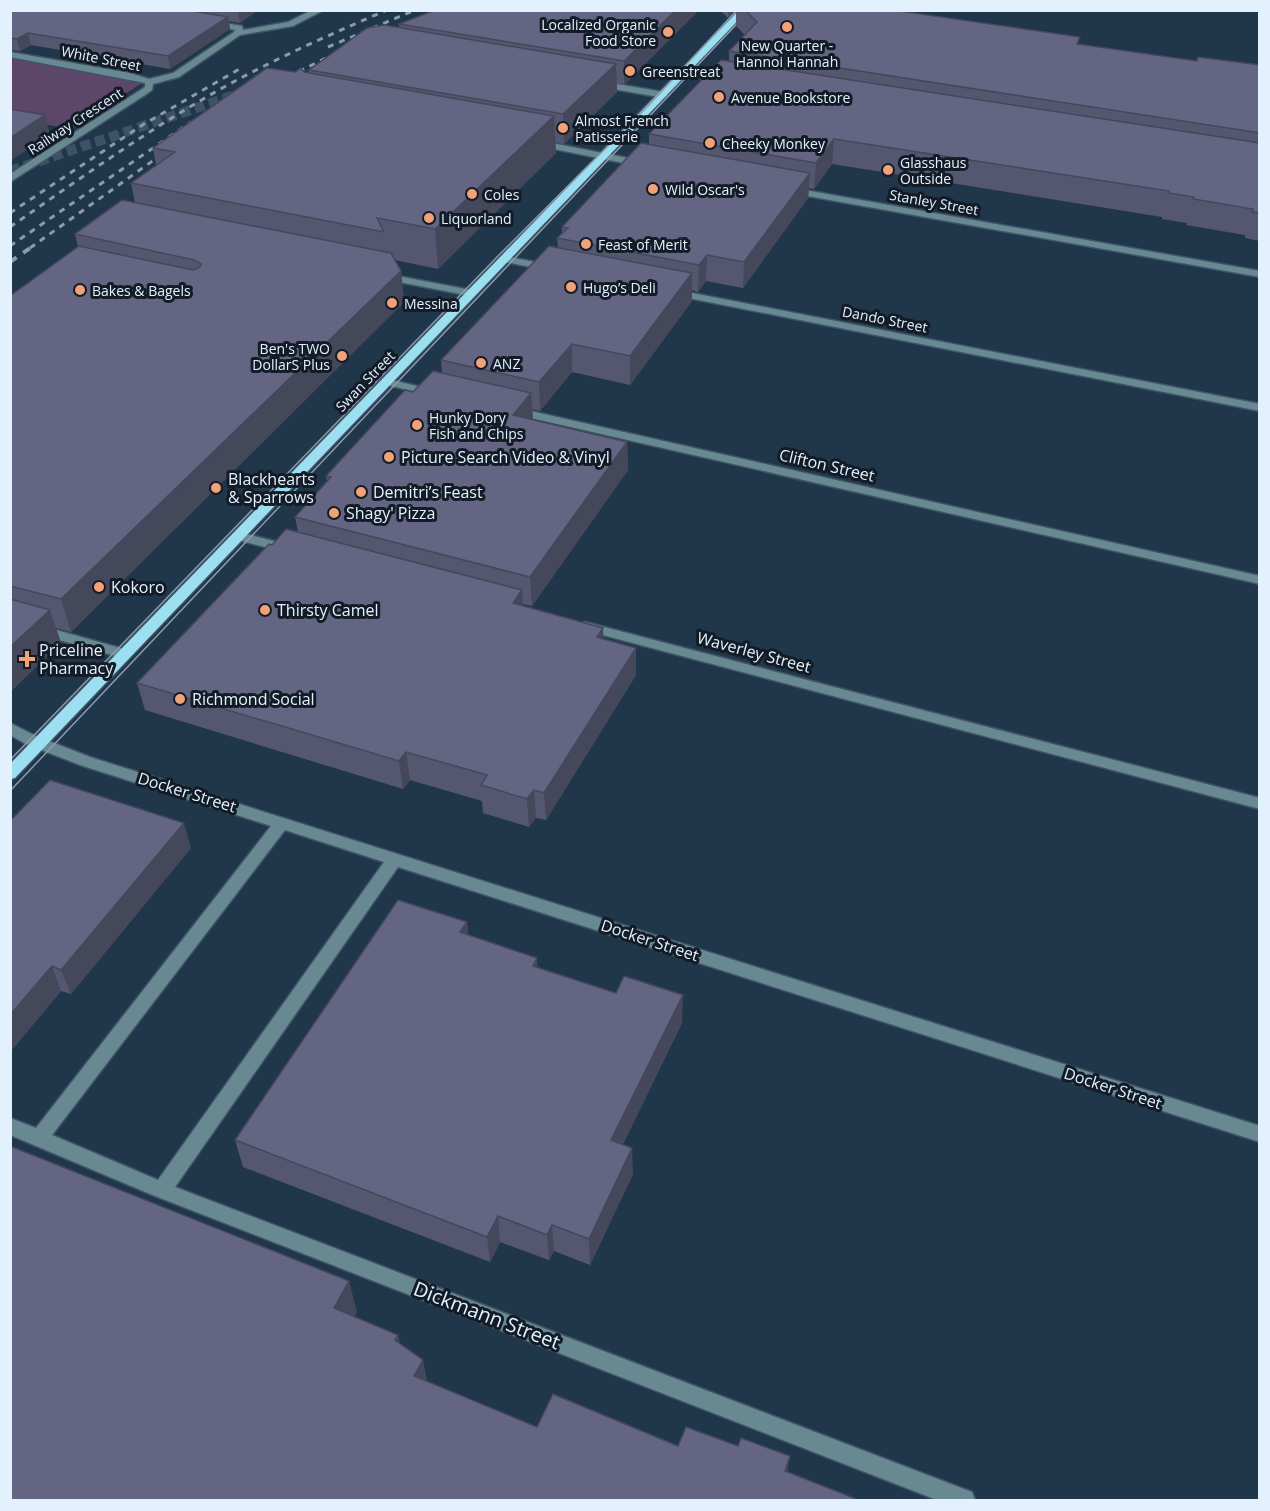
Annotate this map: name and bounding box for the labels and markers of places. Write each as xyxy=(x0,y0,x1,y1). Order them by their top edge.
place label: Localized Organic Food Store xyxy=(541,15,656,50)
marker: New Quarter - Hannoi Hannah xyxy=(780,20,794,34)
marker: Localized Organic Food Store xyxy=(661,25,675,39)
place label: New Quarter - Hannoi Hannah xyxy=(736,36,838,71)
place label: Greenstreat xyxy=(642,62,720,81)
marker: Greenstreat xyxy=(623,64,637,78)
place label: Avenue Bookstore xyxy=(731,88,850,107)
marker: Avenue Bookstore xyxy=(712,90,726,104)
place label: Almost French Patisserie xyxy=(575,111,669,146)
marker: Almost French Patisserie xyxy=(556,121,570,135)
place label: Cheeky Monkey xyxy=(722,134,826,153)
marker: Cheeky Monkey xyxy=(703,136,717,150)
place label: Glasshaus Outside xyxy=(900,153,967,188)
marker: Glasshaus Outside xyxy=(881,163,895,177)
place label: Wild Oscar's xyxy=(665,180,745,199)
marker: Wild Oscar's xyxy=(646,182,660,196)
place label: Coles xyxy=(484,185,520,204)
marker: Coles xyxy=(465,187,479,201)
place label: Liquorland xyxy=(441,209,512,228)
marker: Liquorland xyxy=(422,211,436,225)
place label: Feast of Merit xyxy=(598,235,688,254)
marker: Feast of Merit xyxy=(579,237,593,251)
place label: Hugo’s Deli xyxy=(583,278,656,297)
marker: Hugo’s Deli xyxy=(564,280,578,294)
place label: Bakes & Bagels xyxy=(92,281,191,300)
marker: Bakes & Bagels xyxy=(73,283,87,297)
place label: Messina xyxy=(404,294,458,313)
marker: Messina xyxy=(385,296,399,310)
place label: Ben's TWO DollarS Plus xyxy=(252,339,330,374)
marker: Ben's TWO DollarS Plus xyxy=(335,349,349,363)
place label: ANZ xyxy=(493,354,520,373)
marker: ANZ xyxy=(474,356,488,370)
place label: Hunky Dory Fish and Chips xyxy=(429,408,524,443)
marker: Hunky Dory Fish and Chips xyxy=(410,418,424,432)
place label: Picture Search Video & Vinyl xyxy=(401,446,610,468)
marker: Picture Search Video & Vinyl xyxy=(382,450,396,464)
place label: Blackhearts & Sparrows xyxy=(228,468,315,508)
marker: Blackhearts & Sparrows xyxy=(209,481,223,495)
place label: Demitri’s Feast xyxy=(373,481,483,503)
marker: Demitri’s Feast xyxy=(354,485,368,499)
place label: Shagy' Pizza xyxy=(346,502,435,524)
marker: Shagy' Pizza xyxy=(327,506,341,520)
place label: Kokoro xyxy=(111,576,165,598)
marker: Kokoro xyxy=(92,580,106,594)
place label: Thirsty Camel xyxy=(277,599,379,621)
marker: Thirsty Camel xyxy=(258,603,272,617)
place label: Priceline Pharmacy xyxy=(39,639,114,679)
marker: Priceline Pharmacy xyxy=(20,652,34,666)
place label: Richmond Social xyxy=(192,688,315,710)
marker: Richmond Social xyxy=(173,692,187,706)

